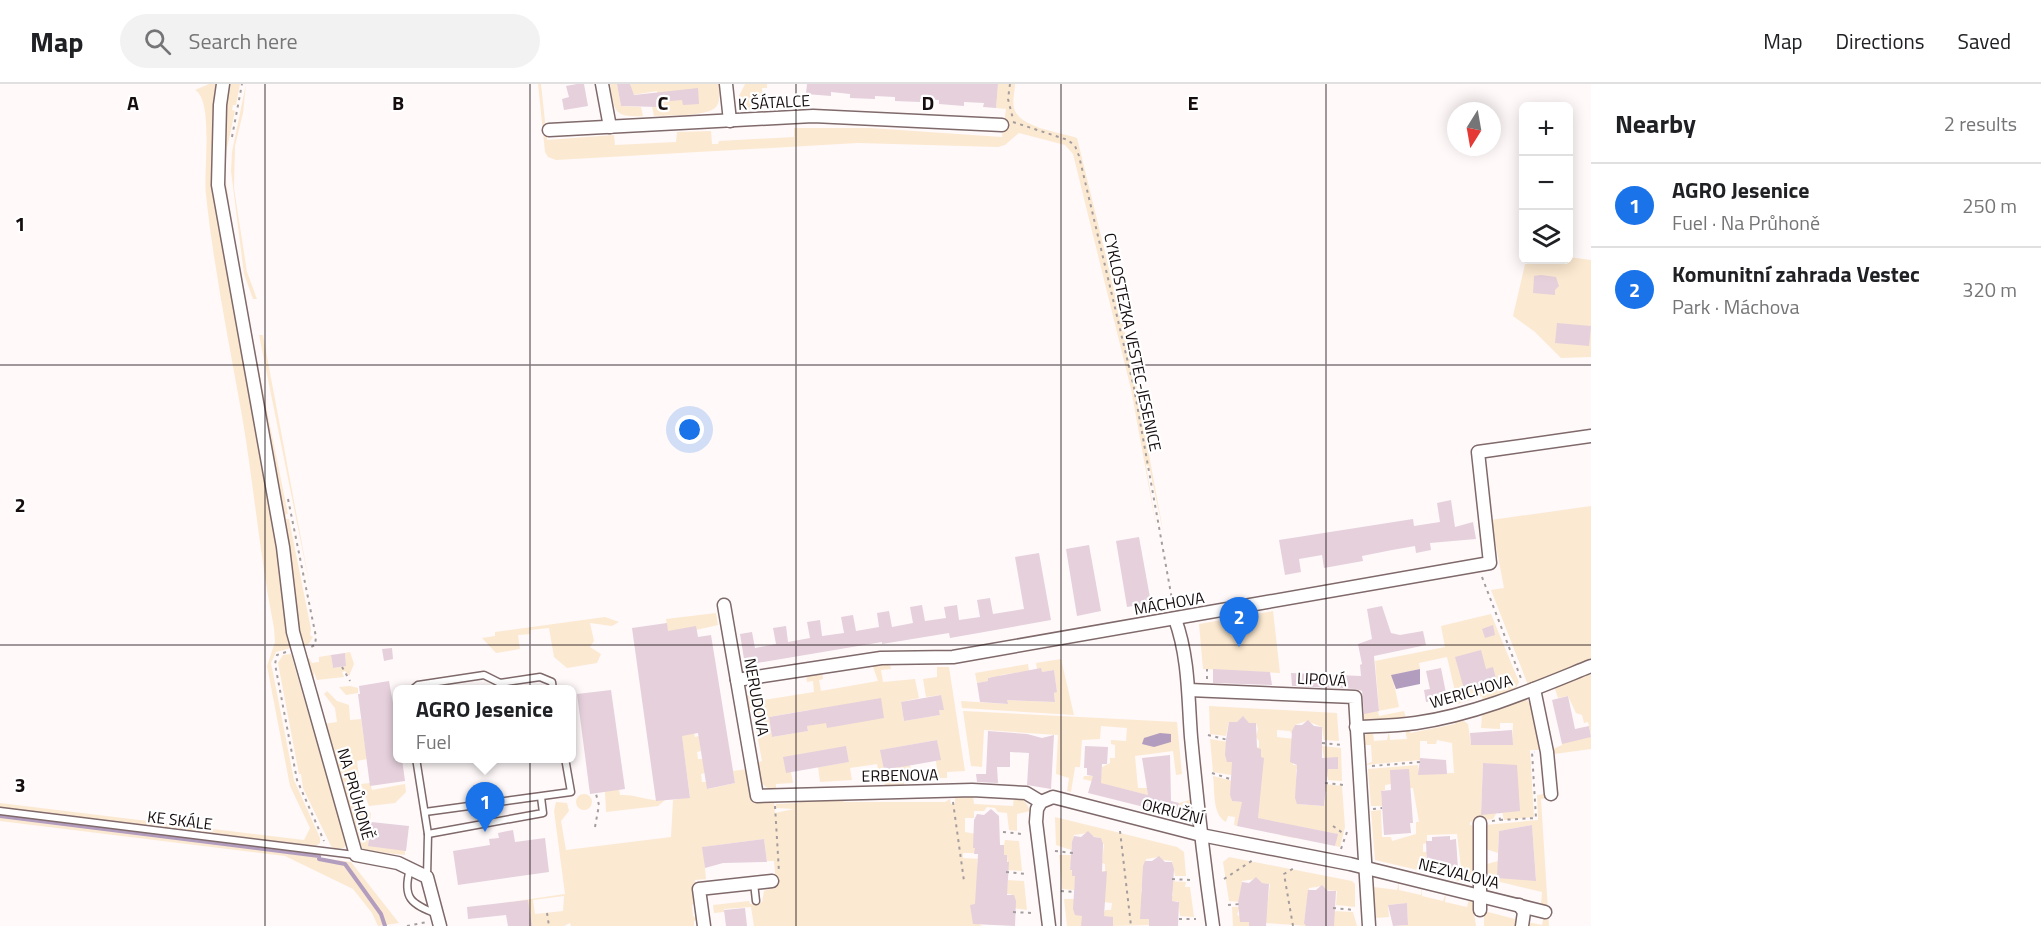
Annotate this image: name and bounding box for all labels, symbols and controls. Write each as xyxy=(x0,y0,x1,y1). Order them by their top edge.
search box xyxy=(120,14,540,68)
text: Map xyxy=(30,20,84,63)
text: Search here xyxy=(189,24,298,58)
icon: search xyxy=(141,25,174,58)
text: Map xyxy=(1763,25,1803,57)
text: Directions xyxy=(1836,25,1925,57)
text: Saved xyxy=(1958,25,2011,57)
text: A xyxy=(127,87,139,118)
text: B xyxy=(392,87,404,118)
text: C xyxy=(658,87,669,118)
text: D xyxy=(922,87,934,118)
text: E xyxy=(1187,87,1199,118)
street label: K ŠÁTALCE xyxy=(737,88,811,116)
north arrow xyxy=(1447,102,1501,156)
map controls xyxy=(1519,102,1573,264)
button: + xyxy=(1519,102,1573,156)
text: Nearby xyxy=(1615,104,1696,143)
text: 2 results xyxy=(1944,108,2017,139)
button: − xyxy=(1519,156,1573,210)
text: AGRO Jesenice xyxy=(1672,173,1809,207)
text: 1 xyxy=(1629,190,1640,221)
text: 250 m xyxy=(1962,190,2017,221)
text: Fuel · Na Průhoně xyxy=(1672,207,1820,238)
text: 1 xyxy=(14,208,26,239)
button: layers xyxy=(1519,210,1573,264)
street label: CYKLOSTEZKA VESTEC-JESENICE xyxy=(1098,230,1168,454)
text: Komunitní zahrada Vestec xyxy=(1672,257,1920,291)
text: 2 xyxy=(1629,274,1640,305)
text: 320 m xyxy=(1962,274,2017,305)
text: Park · Máchova xyxy=(1672,291,1800,322)
your location xyxy=(675,415,704,444)
text: 2 xyxy=(14,489,26,520)
street label: MÁCHOVA xyxy=(1132,585,1207,621)
pin: 2 xyxy=(1220,598,1258,647)
street label: NERUDOVA xyxy=(738,656,776,738)
street label: LIPOVÁ xyxy=(1296,666,1348,692)
street label: WERICHOVA xyxy=(1427,668,1516,714)
popup xyxy=(393,685,576,763)
text: AGRO Jesenice xyxy=(416,692,553,726)
text: Fuel xyxy=(416,726,451,757)
street label: NA PRŮHONĚ xyxy=(331,745,381,843)
street label: ERBENOVA xyxy=(861,762,939,788)
text: 3 xyxy=(14,769,26,800)
pin: 1 xyxy=(466,782,504,832)
street label: OKRUŽNÍ xyxy=(1139,792,1208,831)
street label: KE SKÁLE xyxy=(146,804,214,836)
street label: NEZVALOVA xyxy=(1416,851,1502,895)

